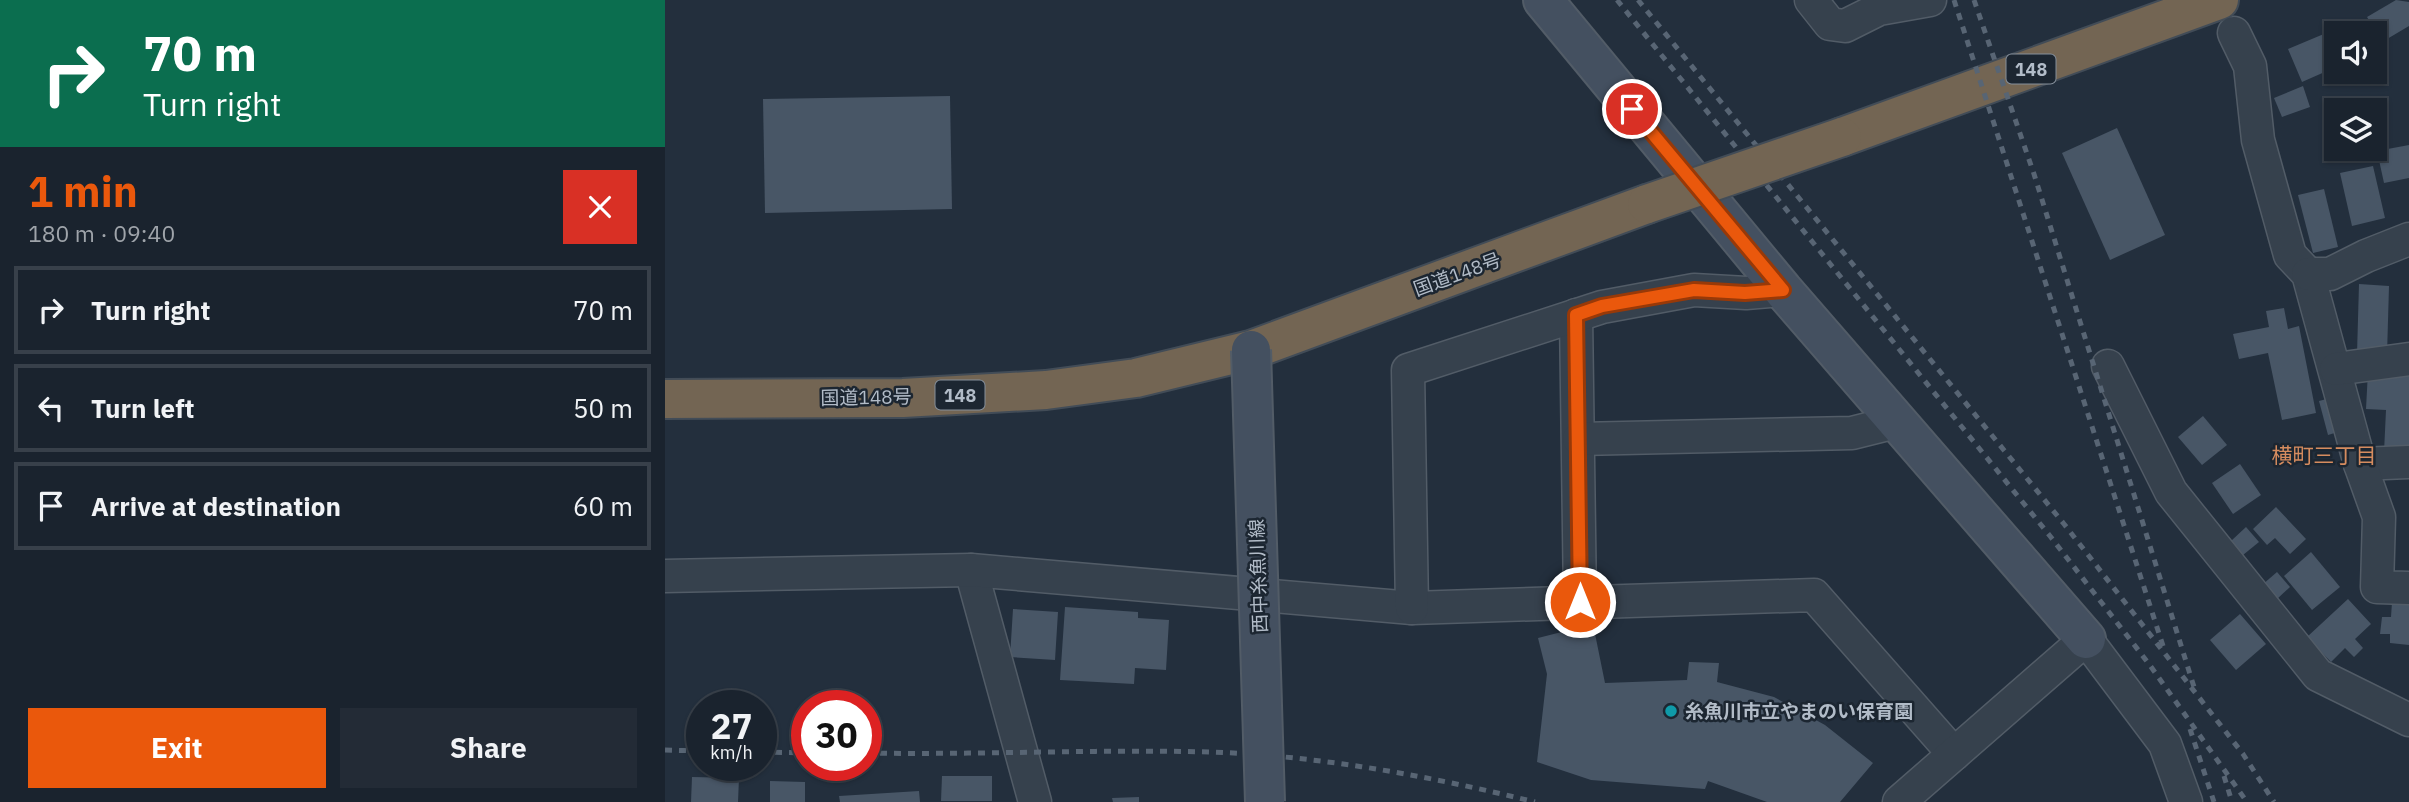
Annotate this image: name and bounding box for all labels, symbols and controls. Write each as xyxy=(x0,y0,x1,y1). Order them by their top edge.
text: 70 m xyxy=(143,21,257,84)
map controls xyxy=(2324,21,2387,161)
button: sound xyxy=(2324,21,2387,84)
icon: right xyxy=(28,28,119,119)
road number: 148 xyxy=(2007,55,2055,84)
pin xyxy=(1602,79,1662,139)
text: Turn right xyxy=(143,83,281,125)
icon: arrive xyxy=(1613,90,1651,128)
button: layers xyxy=(2324,98,2387,161)
text: 1 min xyxy=(28,164,138,219)
button: close xyxy=(563,170,637,244)
text: 180 m · 09:40 xyxy=(28,218,175,248)
street label: 国道148号 xyxy=(1410,247,1504,301)
icon: right xyxy=(32,291,70,329)
text: Turn right xyxy=(91,293,210,327)
text: 70 m xyxy=(573,293,633,327)
road number: 148 xyxy=(935,380,985,410)
street label: 国道148号 xyxy=(820,384,912,410)
icon: left xyxy=(32,389,70,427)
text: Turn left xyxy=(91,391,194,425)
text: 50 m xyxy=(573,391,633,425)
district label: 横町三丁目 xyxy=(2272,441,2377,469)
icon: arrive xyxy=(32,487,70,525)
text: Arrive at destination xyxy=(91,489,341,523)
text: 60 m xyxy=(573,489,633,523)
street label: 西中糸魚川線 xyxy=(1244,519,1272,633)
position arrow xyxy=(1543,565,1617,639)
speed limit sign: 30 xyxy=(791,690,882,781)
place label: 糸魚川市立やまのい保育園 xyxy=(1685,699,1913,723)
text: 27 xyxy=(710,703,753,749)
marker: 糸魚川市立やまのい保育園 xyxy=(1663,703,1679,719)
button: Exit xyxy=(28,708,326,788)
button: Share xyxy=(340,708,637,788)
text: km/h xyxy=(710,741,753,764)

